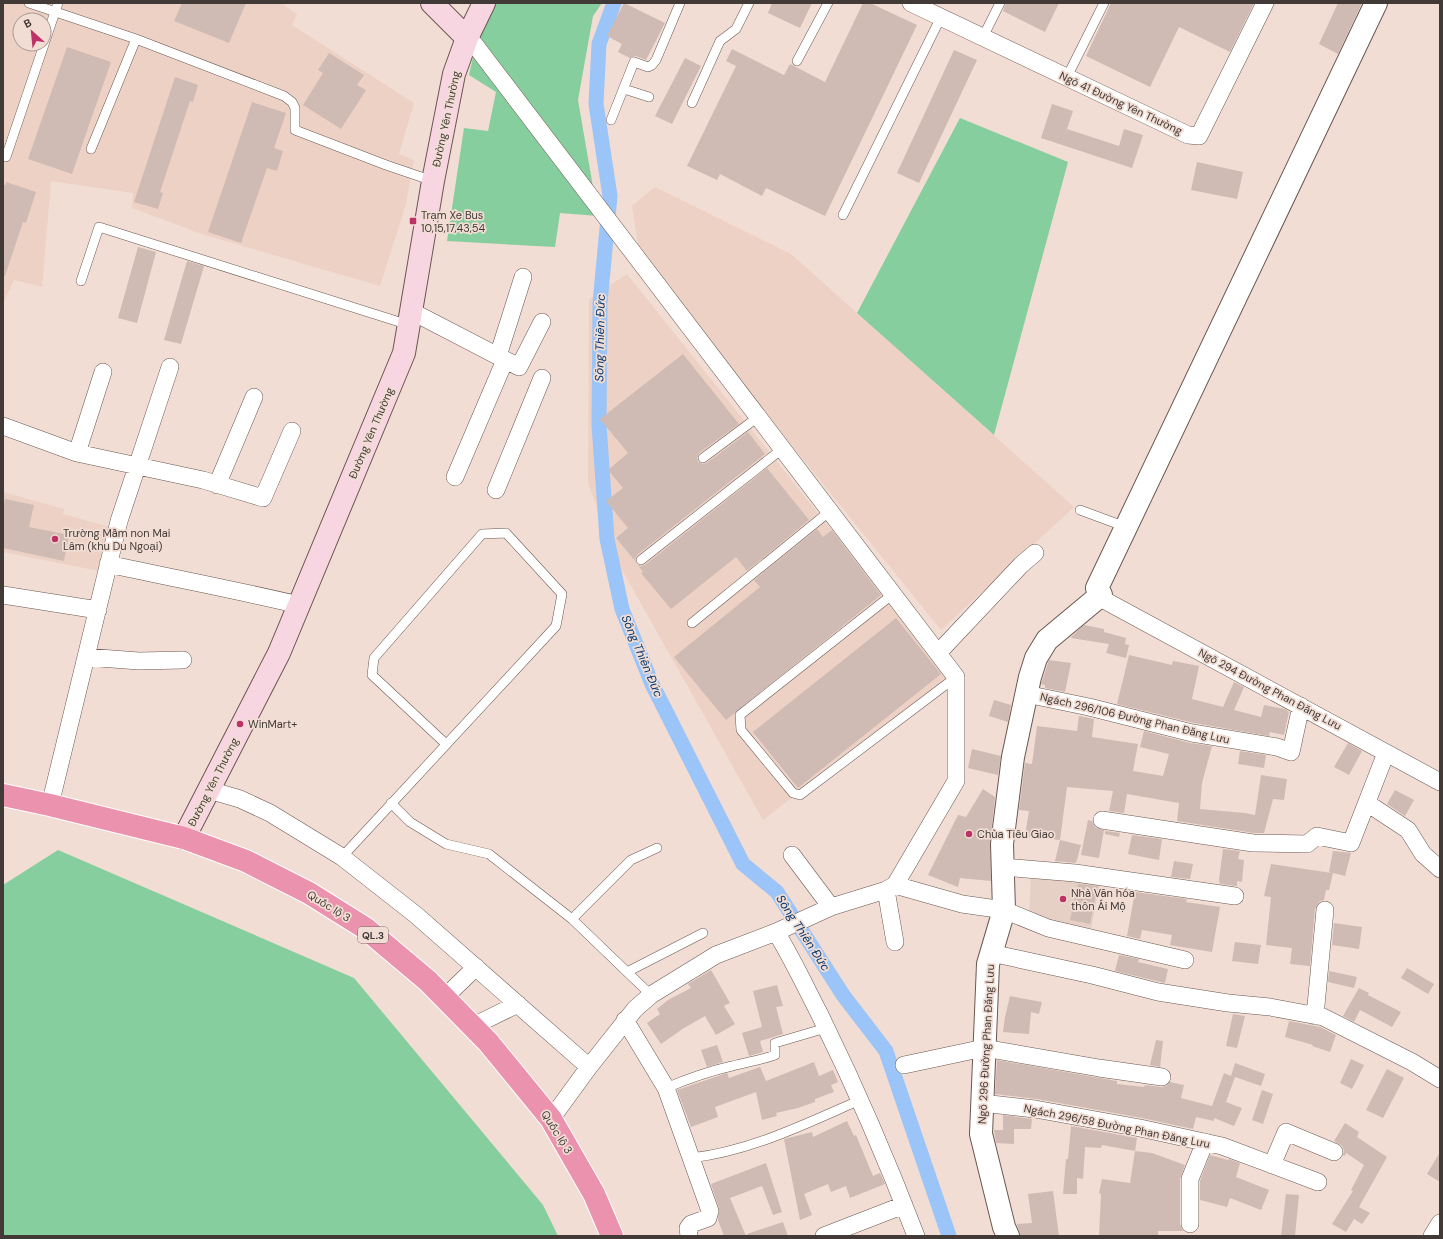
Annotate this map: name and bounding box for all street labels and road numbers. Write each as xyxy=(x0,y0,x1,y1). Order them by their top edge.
street label: Ngõ 41 Đường Yên Thường xyxy=(1057,68,1185,138)
street label: Đường Yên Thường xyxy=(429,70,463,168)
street label: Đường Yên Thường xyxy=(345,385,397,481)
street label: Ngõ 294 Đường Phan Đăng Lưu xyxy=(1196,645,1344,733)
street label: Ngách 296/106 Đường Phan Đăng Lưu xyxy=(1039,689,1231,747)
street label: Đường Yên Thường xyxy=(184,735,242,829)
street label: Quốc lộ 3 xyxy=(305,887,353,925)
road number: QL.3 xyxy=(358,927,388,943)
street label: Ngõ 296 Đường Phan Đăng Lưu xyxy=(975,964,997,1124)
street label: Ngách 296/58 Đường Phan Đăng Lưu xyxy=(1023,1101,1211,1151)
street label: Quốc lộ 3 xyxy=(538,1108,576,1156)

